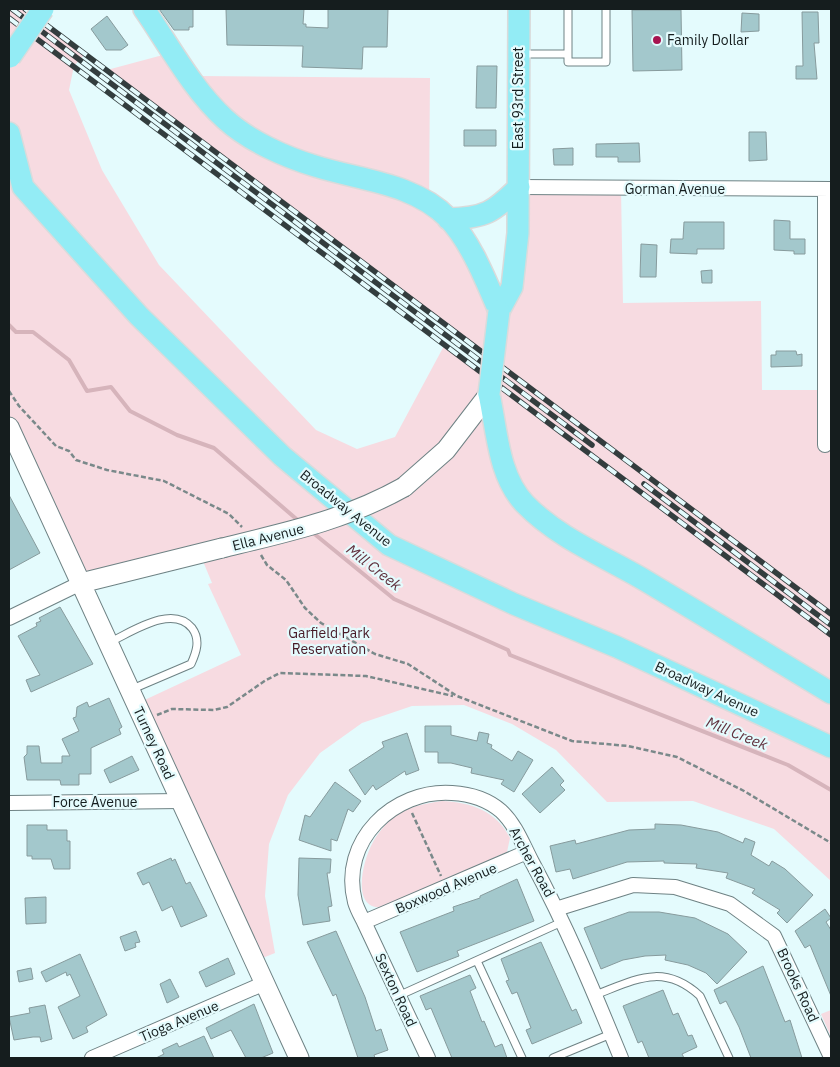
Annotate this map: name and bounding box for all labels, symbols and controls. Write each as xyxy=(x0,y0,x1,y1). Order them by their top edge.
place label: Family Dollar xyxy=(667,31,749,49)
marker: Family Dollar xyxy=(651,34,663,46)
street label: East 93rd Street xyxy=(509,47,527,149)
street label: Gorman Avenue xyxy=(625,180,726,198)
street label: Broadway Avenue xyxy=(297,466,396,551)
street label: Ella Avenue xyxy=(230,519,306,555)
water label: Mill Creek xyxy=(343,540,405,595)
park label: Garfield Park Reservation xyxy=(288,624,370,658)
street label: Broadway Avenue xyxy=(652,657,762,721)
street label: Turney Road xyxy=(129,704,179,782)
water label: Mill Creek xyxy=(703,712,771,754)
street label: Force Avenue xyxy=(52,793,138,811)
street label: Archer Road xyxy=(505,824,559,900)
street label: Boxwood Avenue xyxy=(393,858,500,917)
street label: Brooks Road xyxy=(773,945,823,1025)
street label: Sexton Road xyxy=(371,950,421,1030)
street label: Tioga Avenue xyxy=(137,996,222,1046)

